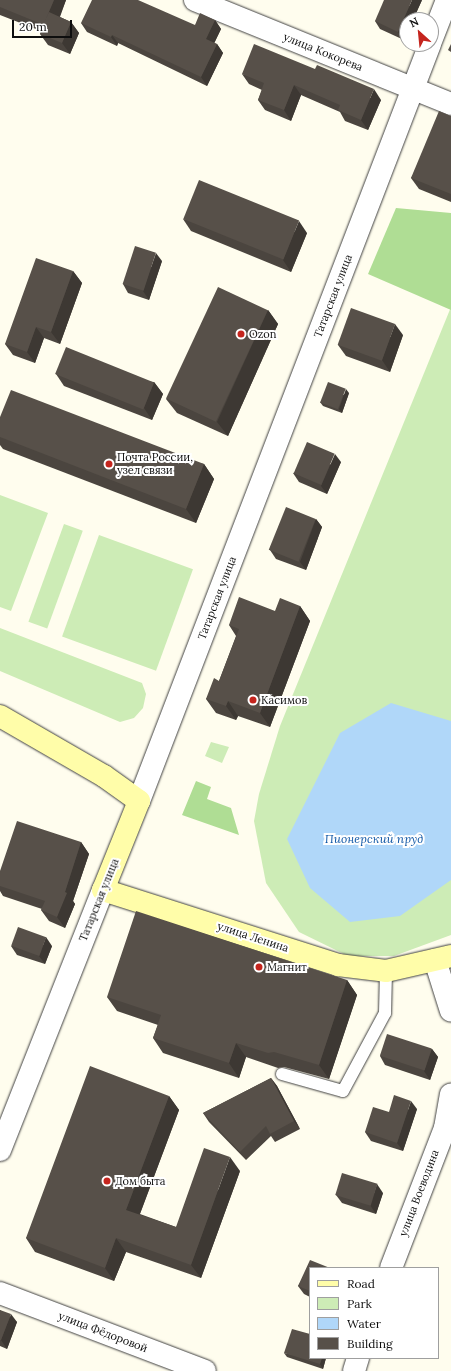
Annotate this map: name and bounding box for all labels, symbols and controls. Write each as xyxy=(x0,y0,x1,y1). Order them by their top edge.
scale bar xyxy=(14,12,74,38)
north arrow xyxy=(399,12,439,52)
text: N xyxy=(407,14,421,30)
text: 20 m xyxy=(19,19,47,34)
street label: улица Кокорева xyxy=(281,30,365,74)
street label: Татарская улица xyxy=(311,253,355,339)
place label: Ozon xyxy=(249,327,276,341)
marker: Ozon xyxy=(236,329,246,339)
place label: Почта России, узел связи xyxy=(117,451,193,477)
marker: Почта России, узел связи xyxy=(104,459,114,469)
street label: Татарская улица xyxy=(195,555,239,641)
place label: Касимов xyxy=(261,693,307,707)
marker: Касимов xyxy=(248,695,258,705)
water label: Пионерский пруд xyxy=(325,832,423,846)
street label: Татарская улица xyxy=(76,857,122,943)
street label: улица Ленина xyxy=(216,919,290,955)
place label: Магнит xyxy=(267,960,307,974)
marker: Магнит xyxy=(254,962,264,972)
street label: улица Воеводина xyxy=(396,1148,442,1238)
place label: Дом быта xyxy=(115,1174,165,1188)
marker: Дом быта xyxy=(102,1176,112,1186)
legend xyxy=(309,1267,439,1359)
text: Road xyxy=(347,1276,375,1291)
text: Park xyxy=(347,1296,372,1311)
street label: улица Фёдоровой xyxy=(57,1309,149,1355)
text: Water xyxy=(347,1316,381,1331)
text: Building xyxy=(347,1336,393,1351)

